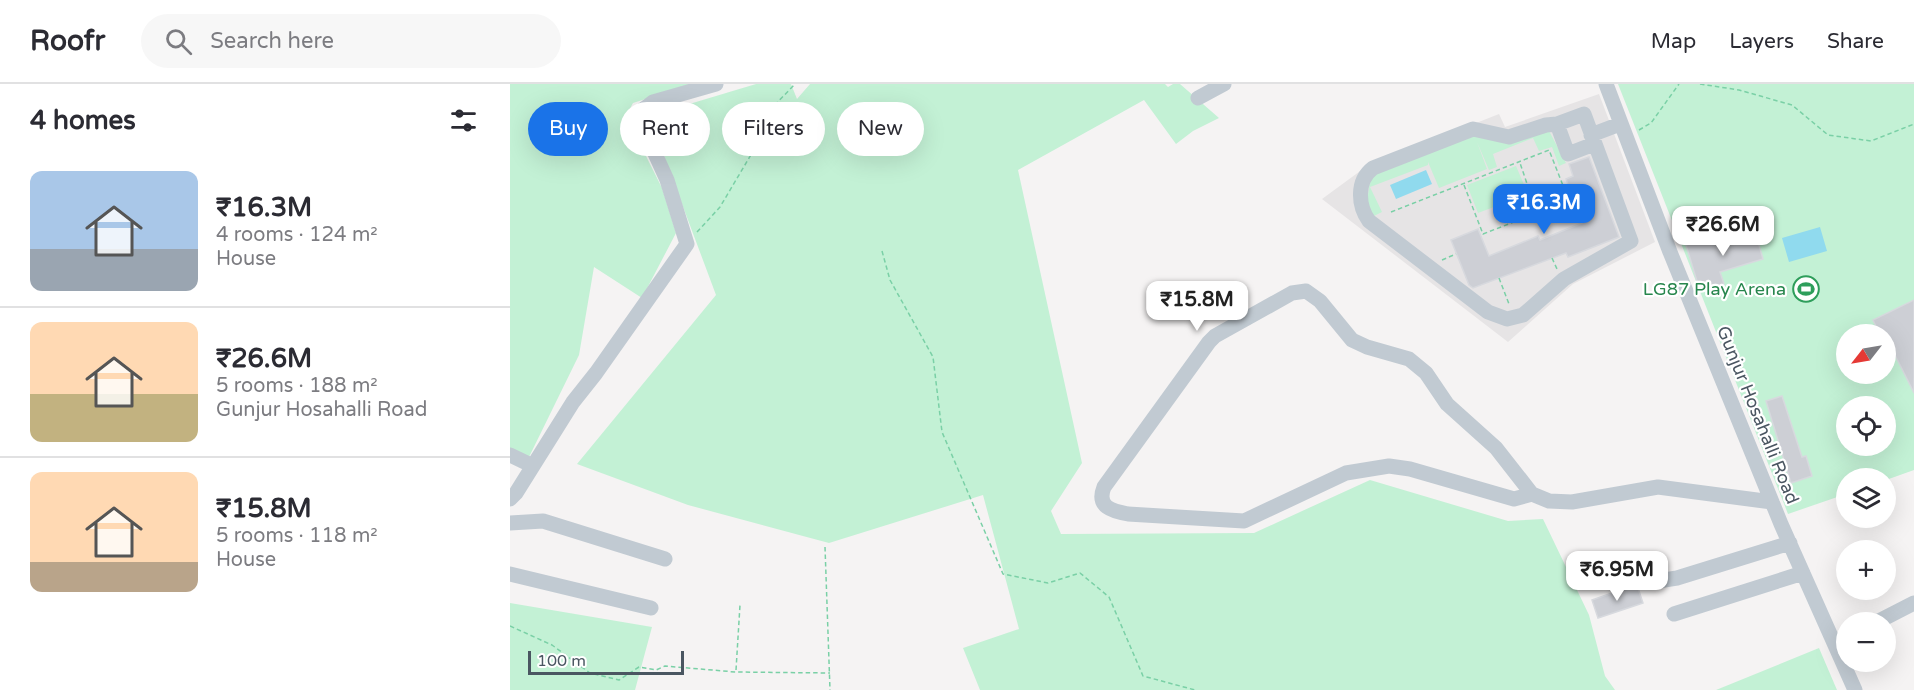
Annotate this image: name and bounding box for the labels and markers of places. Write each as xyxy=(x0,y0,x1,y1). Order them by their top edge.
pin: ₹16.3M xyxy=(1495,184,1593,235)
pin: ₹26.6M xyxy=(1674,206,1772,257)
sports icon: LG87 Play Arena xyxy=(1791,274,1821,304)
place label: LG87 Play Arena xyxy=(1643,278,1786,300)
pin: ₹15.8M xyxy=(1148,281,1246,332)
pin: ₹6.95M xyxy=(1568,551,1666,602)

